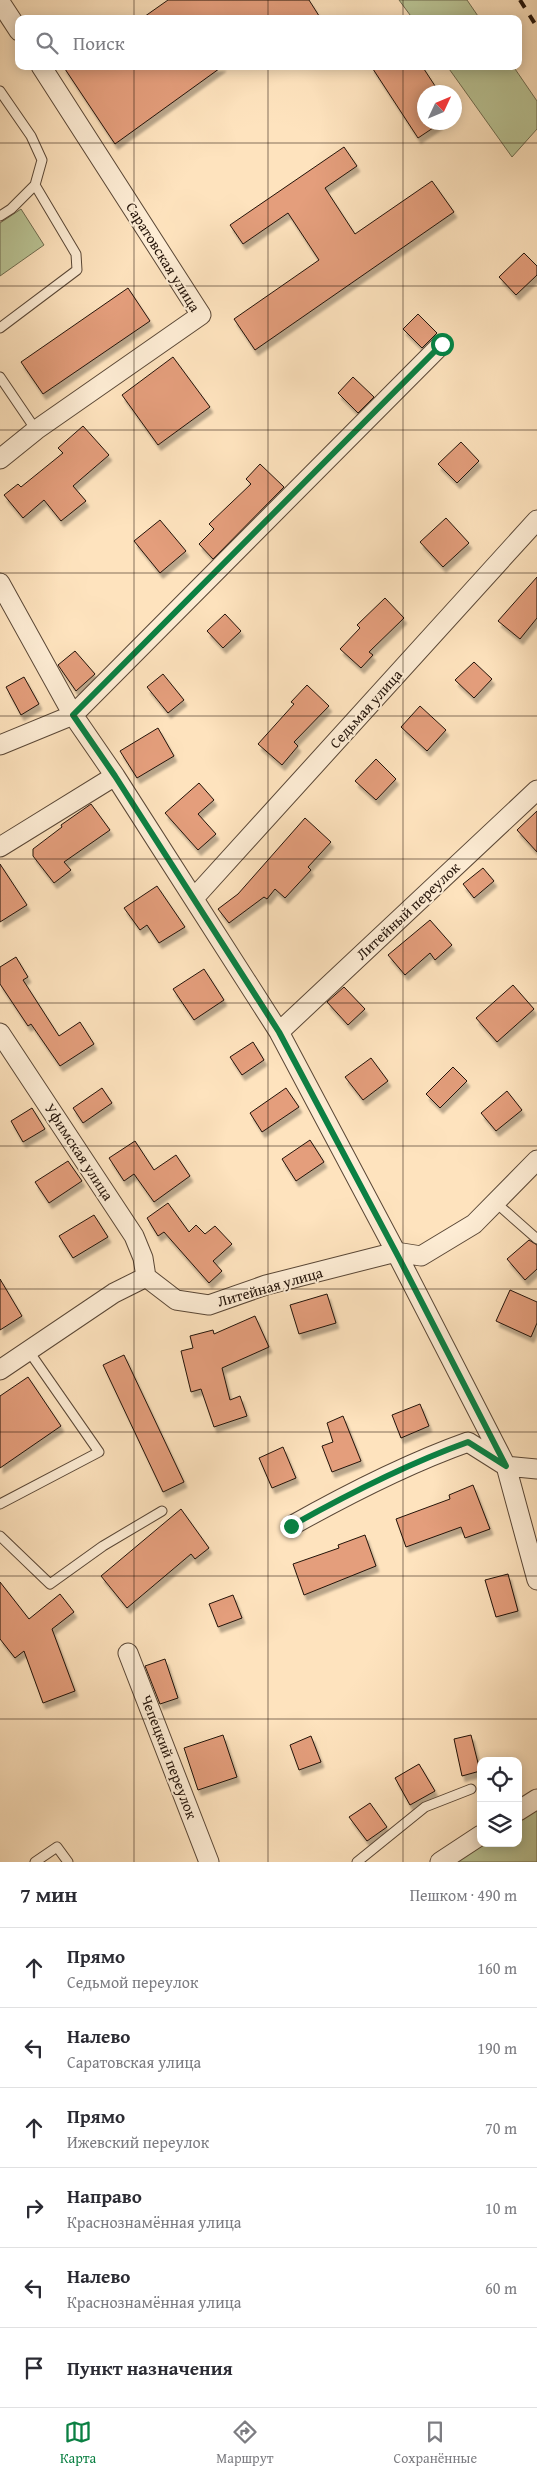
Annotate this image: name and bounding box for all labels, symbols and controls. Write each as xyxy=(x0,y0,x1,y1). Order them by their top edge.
search box xyxy=(15,15,522,70)
icon: search xyxy=(33,29,61,57)
text: Поиск xyxy=(73,29,125,57)
north arrow xyxy=(417,85,462,130)
street label: Саратовская улица xyxy=(121,198,206,316)
route start xyxy=(431,333,454,356)
street label: Седьмая улица xyxy=(324,664,407,753)
street label: Литейный переулок xyxy=(351,857,464,964)
street label: Уфимская улица xyxy=(40,1099,119,1205)
street label: Литейная улица xyxy=(215,1261,326,1312)
route end xyxy=(280,1515,303,1538)
street label: Чепецкий переулок xyxy=(136,1692,203,1822)
map controls xyxy=(477,1757,522,1847)
button: locate xyxy=(477,1757,522,1802)
button: layers xyxy=(477,1802,522,1847)
text: 7 мин xyxy=(20,1879,77,1910)
text: Пешком · 490 m xyxy=(410,1883,517,1907)
text: Прямо xyxy=(67,1942,125,1970)
icon: ahead xyxy=(20,1954,48,1982)
text: 160 m xyxy=(477,1956,517,1980)
text: Седьмой переулок xyxy=(67,1970,198,1994)
text: Налево xyxy=(67,2022,130,2050)
icon: left xyxy=(20,2034,48,2062)
text: 190 m xyxy=(477,2036,517,2060)
text: Саратовская улица xyxy=(67,2050,201,2074)
text: Прямо xyxy=(67,2102,125,2130)
icon: ahead xyxy=(20,2114,48,2142)
text: 70 m xyxy=(485,2116,517,2140)
text: Ижевский переулок xyxy=(67,2130,209,2154)
text: Направо xyxy=(67,2182,142,2210)
icon: right xyxy=(20,2194,48,2222)
text: 10 m xyxy=(485,2196,517,2220)
text: Краснознамённая улица xyxy=(67,2210,241,2234)
text: Налево xyxy=(67,2262,130,2290)
icon: left xyxy=(20,2274,48,2302)
text: 60 m xyxy=(485,2276,517,2300)
text: Краснознамённая улица xyxy=(67,2290,241,2314)
icon: arrive xyxy=(20,2354,48,2382)
text: Пункт назначения xyxy=(67,2354,233,2382)
tab: Карта xyxy=(60,2418,96,2468)
tab: Маршрут xyxy=(216,2418,274,2468)
tab: Сохранённые xyxy=(394,2418,477,2468)

